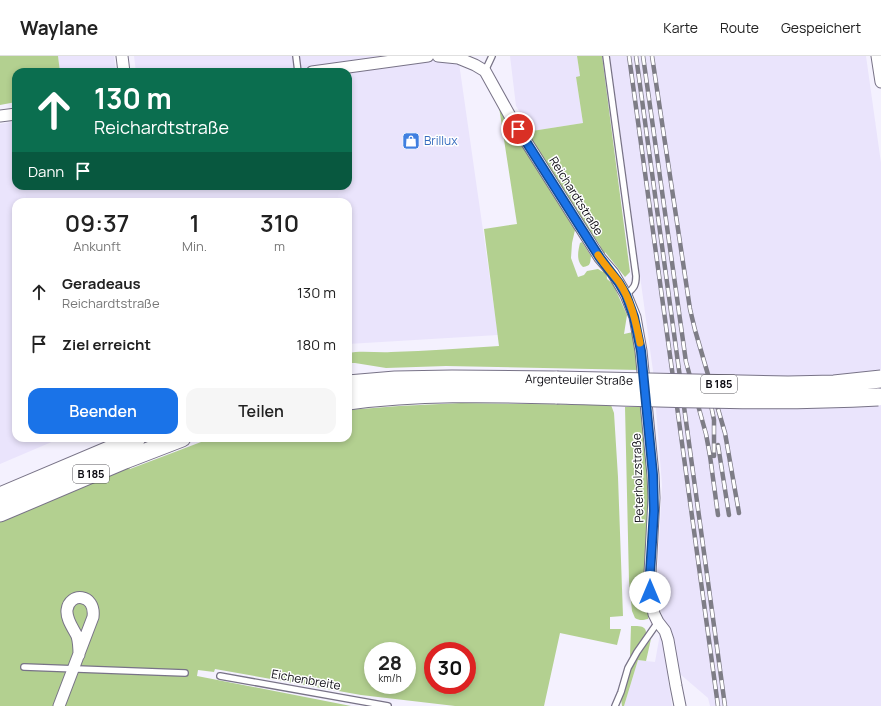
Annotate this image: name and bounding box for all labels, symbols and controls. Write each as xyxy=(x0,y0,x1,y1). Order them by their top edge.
text: Waylane xyxy=(20,15,98,41)
text: Karte xyxy=(663,18,698,37)
text: Route xyxy=(720,18,759,37)
text: Gespeichert xyxy=(781,18,861,37)
text: 130 m xyxy=(94,79,172,117)
icon: ahead xyxy=(28,84,80,136)
pin xyxy=(501,112,535,146)
text: Reichardtstraße xyxy=(94,115,229,139)
icon: arrive xyxy=(507,118,529,140)
shop icon: Brillux xyxy=(401,131,421,151)
place label: Brillux xyxy=(424,132,458,149)
street label: Reichardtstraße xyxy=(545,153,607,238)
icon: arrive xyxy=(72,160,94,182)
text: Dann xyxy=(28,161,64,182)
text: 09:37 xyxy=(65,206,129,239)
text: 1 xyxy=(190,206,200,239)
text: 310 xyxy=(260,206,299,239)
text: Ankunft xyxy=(73,237,121,255)
text: Min. xyxy=(182,237,207,255)
text: m xyxy=(274,237,285,255)
text: Geradeaus xyxy=(62,273,141,294)
icon: ahead xyxy=(28,281,50,303)
text: 130 m xyxy=(297,282,336,303)
text: Reichardtstraße xyxy=(62,294,160,312)
icon: arrive xyxy=(28,333,50,355)
text: Ziel erreicht xyxy=(62,334,151,355)
text: 180 m xyxy=(297,334,336,355)
street label: Argenteuiler Straße xyxy=(525,370,633,389)
road number: B 185 xyxy=(701,375,737,393)
button: Beenden xyxy=(28,388,178,434)
button: Teilen xyxy=(186,388,336,434)
street label: Peterholzstraße xyxy=(627,433,648,523)
road number: B 185 xyxy=(73,465,109,483)
position arrow xyxy=(629,571,671,613)
speed limit sign: 30 xyxy=(424,642,476,694)
text: 28 xyxy=(378,649,402,676)
street label: Eichenbreite xyxy=(270,665,342,694)
text: km/h xyxy=(378,671,402,685)

